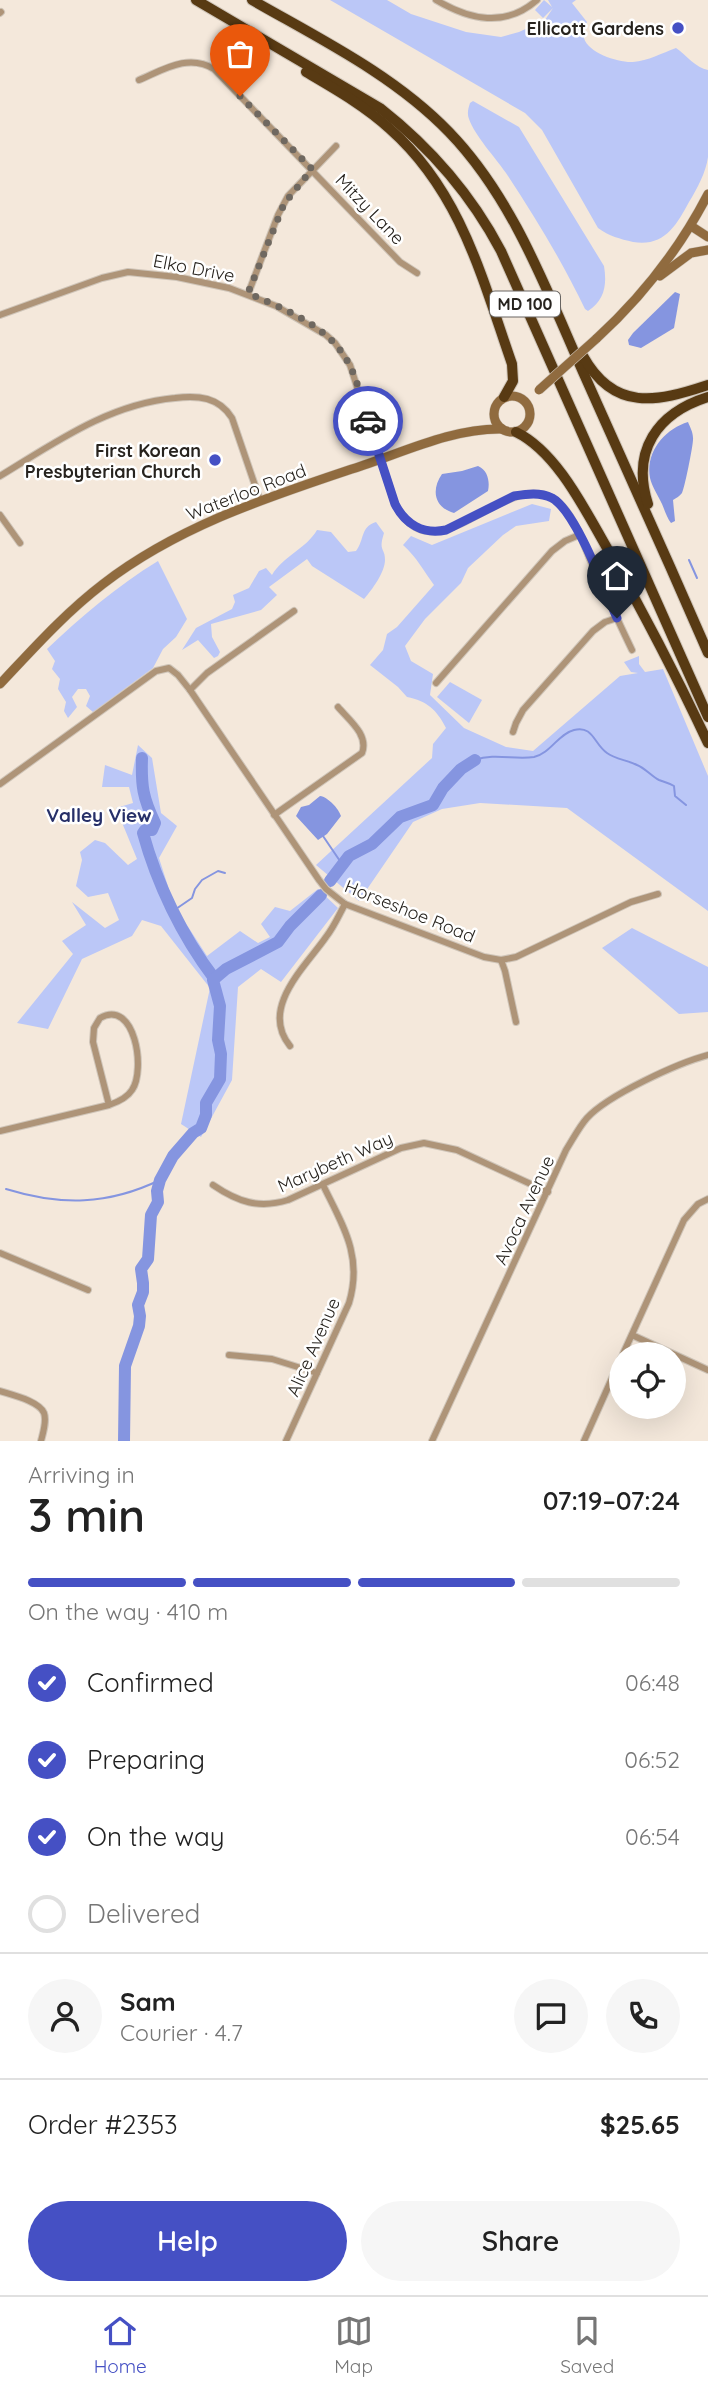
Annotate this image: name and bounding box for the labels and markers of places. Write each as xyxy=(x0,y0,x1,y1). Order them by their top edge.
place label: Ellicott Gardens xyxy=(527,17,664,40)
marker: Ellicott Gardens xyxy=(670,20,686,36)
pin xyxy=(210,24,270,96)
place label: First Korean Presbyterian Church xyxy=(25,439,201,483)
marker: First Korean Presbyterian Church xyxy=(207,452,223,468)
pin xyxy=(587,546,647,618)

